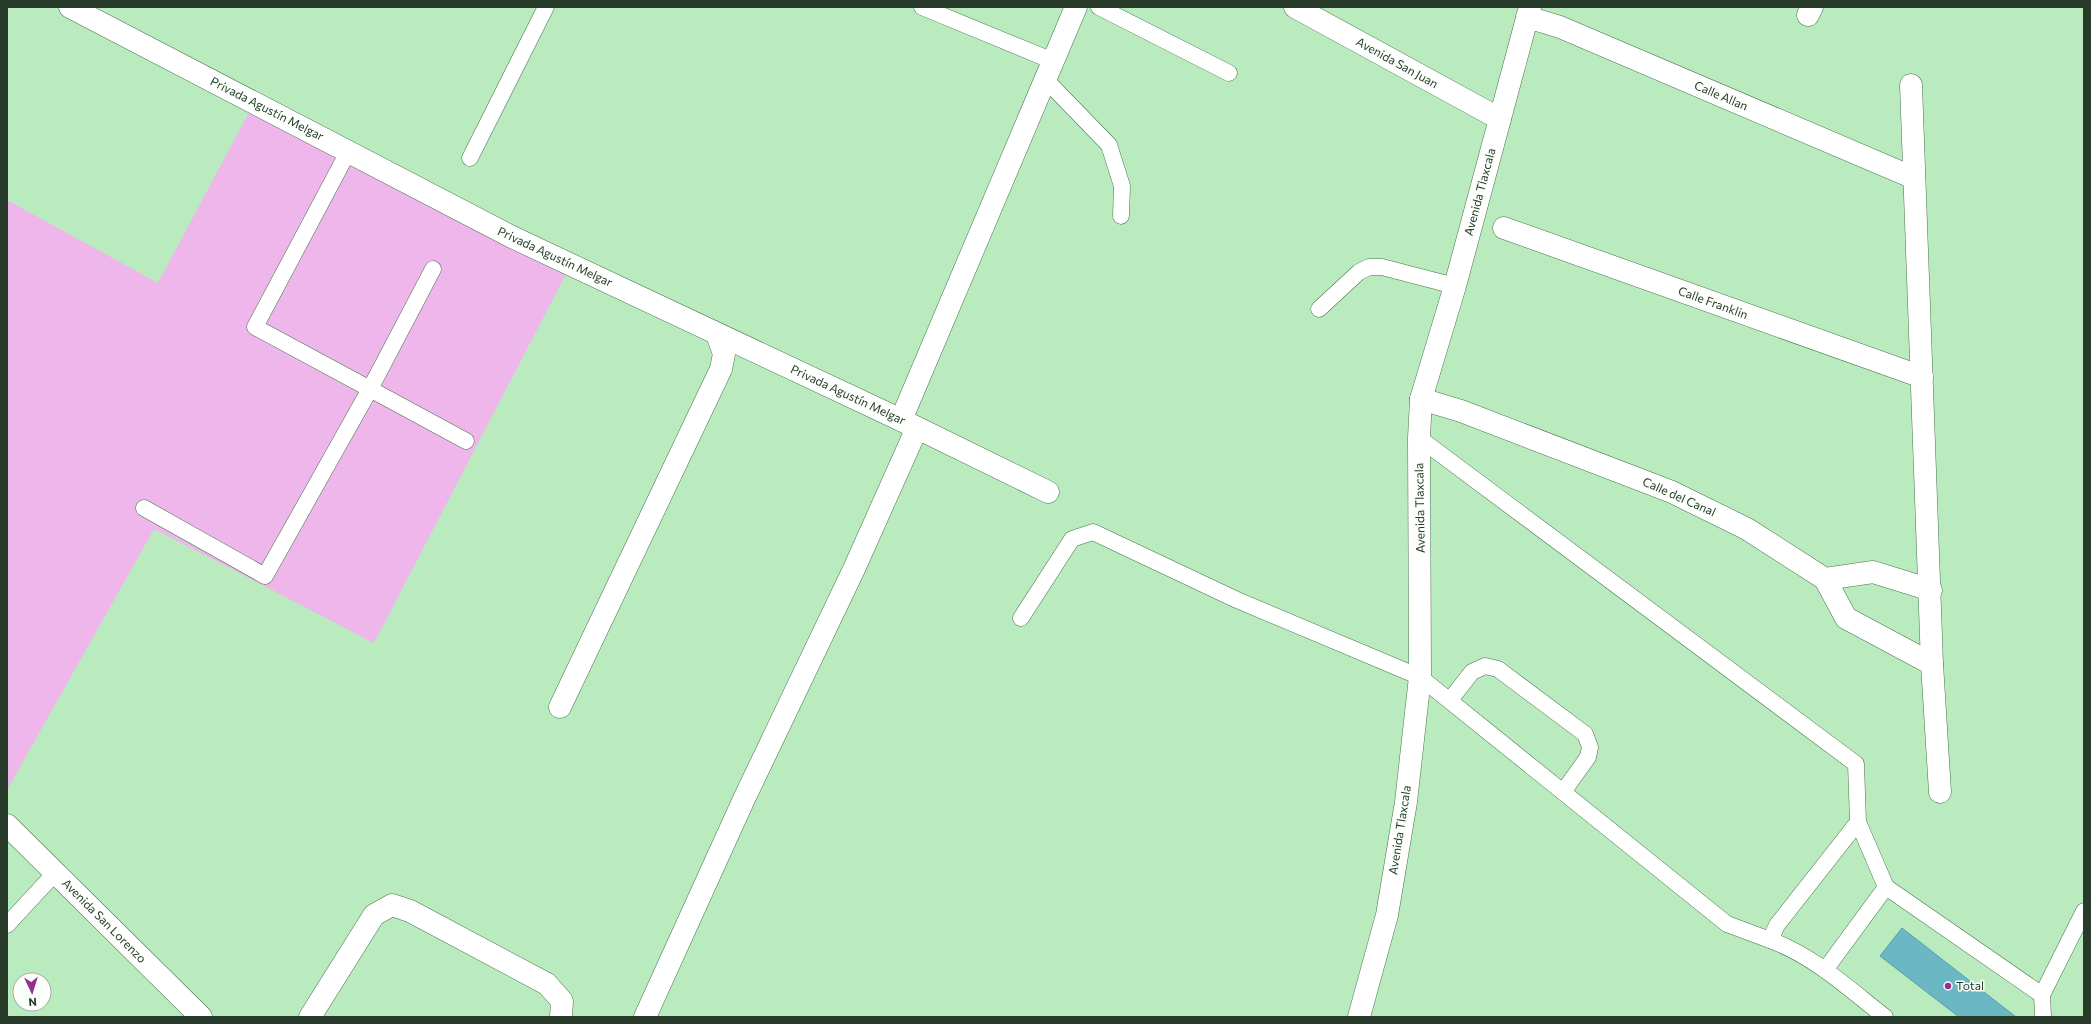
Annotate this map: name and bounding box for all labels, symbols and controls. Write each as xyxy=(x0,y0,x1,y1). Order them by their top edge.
street label: Avenida San Juan xyxy=(1354,34,1441,91)
street label: Privada Agustín Melgar xyxy=(208,73,327,143)
street label: Calle Allan xyxy=(1693,78,1750,113)
street label: Avenida Tlaxcala xyxy=(1461,146,1497,237)
street label: Privada Agustín Melgar xyxy=(496,223,615,289)
street label: Calle Franklin xyxy=(1677,283,1750,321)
street label: Privada Agustín Melgar xyxy=(789,361,908,427)
street label: Avenida Tlaxcala xyxy=(1411,463,1427,553)
street label: Calle del Canal xyxy=(1641,474,1718,518)
street label: Avenida Tlaxcala xyxy=(1385,784,1413,876)
street label: Avenida San Lorenzo xyxy=(60,875,150,965)
north arrow xyxy=(12,972,52,1012)
place label: Total xyxy=(1956,978,1984,992)
marker: Total xyxy=(1943,981,1953,991)
text: N xyxy=(28,996,37,1009)

